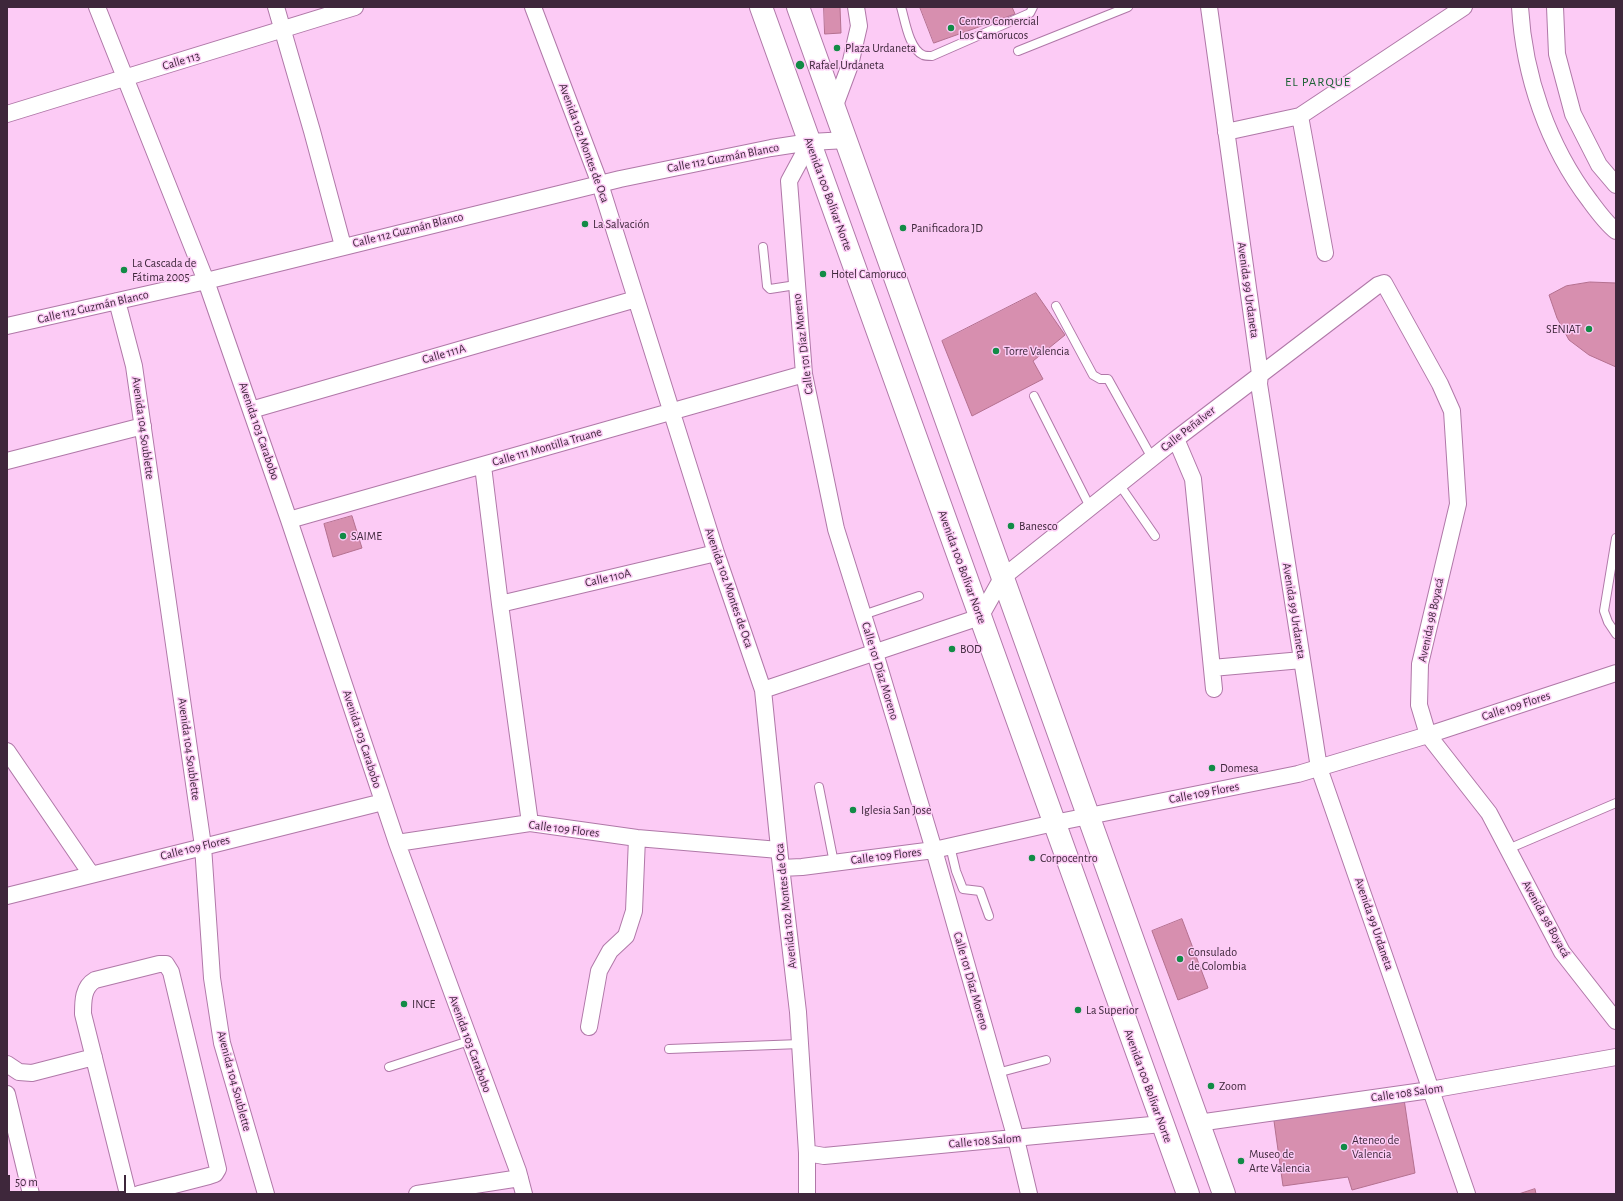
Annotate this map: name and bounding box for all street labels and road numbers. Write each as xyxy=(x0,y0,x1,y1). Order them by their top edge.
street label: Calle 113 xyxy=(161,48,201,74)
street label: Avenida 102 Montes de Oca xyxy=(556,81,612,205)
street label: Avenida 100 Bolívar Norte xyxy=(801,135,855,253)
street label: Calle 112 Guzmán Blanco xyxy=(666,140,780,176)
street label: Calle 112 Guzmán Blanco xyxy=(351,209,465,251)
street label: Avenida 99 Urdaneta xyxy=(1234,241,1262,339)
street label: Calle 112 Guzmán Blanco xyxy=(36,287,150,327)
street label: Calle 101 Díaz Moreno xyxy=(790,293,816,395)
street label: Calle 111A xyxy=(421,341,467,367)
street label: Avenida 104 Soublette xyxy=(129,376,157,480)
street label: Avenida 103 Carabobo xyxy=(236,380,282,482)
street label: Calle Peñalver xyxy=(1158,403,1218,455)
street label: Calle 111 Montilla Truane xyxy=(491,424,603,470)
street label: Avenida 100 Bolívar Norte xyxy=(935,508,989,626)
street label: Avenida 102 Montes de Oca xyxy=(702,526,756,650)
street label: Avenida 99 Urdaneta xyxy=(1279,562,1309,660)
street label: Calle 110A xyxy=(584,566,632,590)
street label: Avenida 98 Boyacá xyxy=(1415,577,1447,663)
street label: Calle 101 Díaz Moreno xyxy=(858,620,902,722)
street label: Avenida 103 Carabobo xyxy=(339,688,385,790)
street label: Calle 109 Flores xyxy=(1480,688,1552,724)
street label: Avenida 104 Soublette xyxy=(175,697,203,801)
street label: Calle 109 Flores xyxy=(1168,779,1240,807)
street label: Calle 109 Flores xyxy=(528,818,600,840)
street label: Calle 109 Flores xyxy=(159,832,231,864)
street label: Avenida 102 Montes de Oca xyxy=(772,843,800,969)
street label: Calle 109 Flores xyxy=(850,845,922,867)
street label: Avenida 99 Urdaneta xyxy=(1351,876,1397,972)
street label: Avenida 98 Boyacá xyxy=(1519,878,1573,960)
street label: Calle 101 Díaz Moreno xyxy=(950,930,992,1032)
street label: Avenida 103 Carabobo xyxy=(446,993,494,1095)
street label: Avenida 100 Bolívar Norte xyxy=(1121,1027,1175,1145)
street label: Avenida 104 Soublette xyxy=(214,1029,254,1133)
street label: Calle 108 Salom xyxy=(1370,1081,1444,1105)
street label: Calle 108 Salom xyxy=(948,1131,1022,1151)

